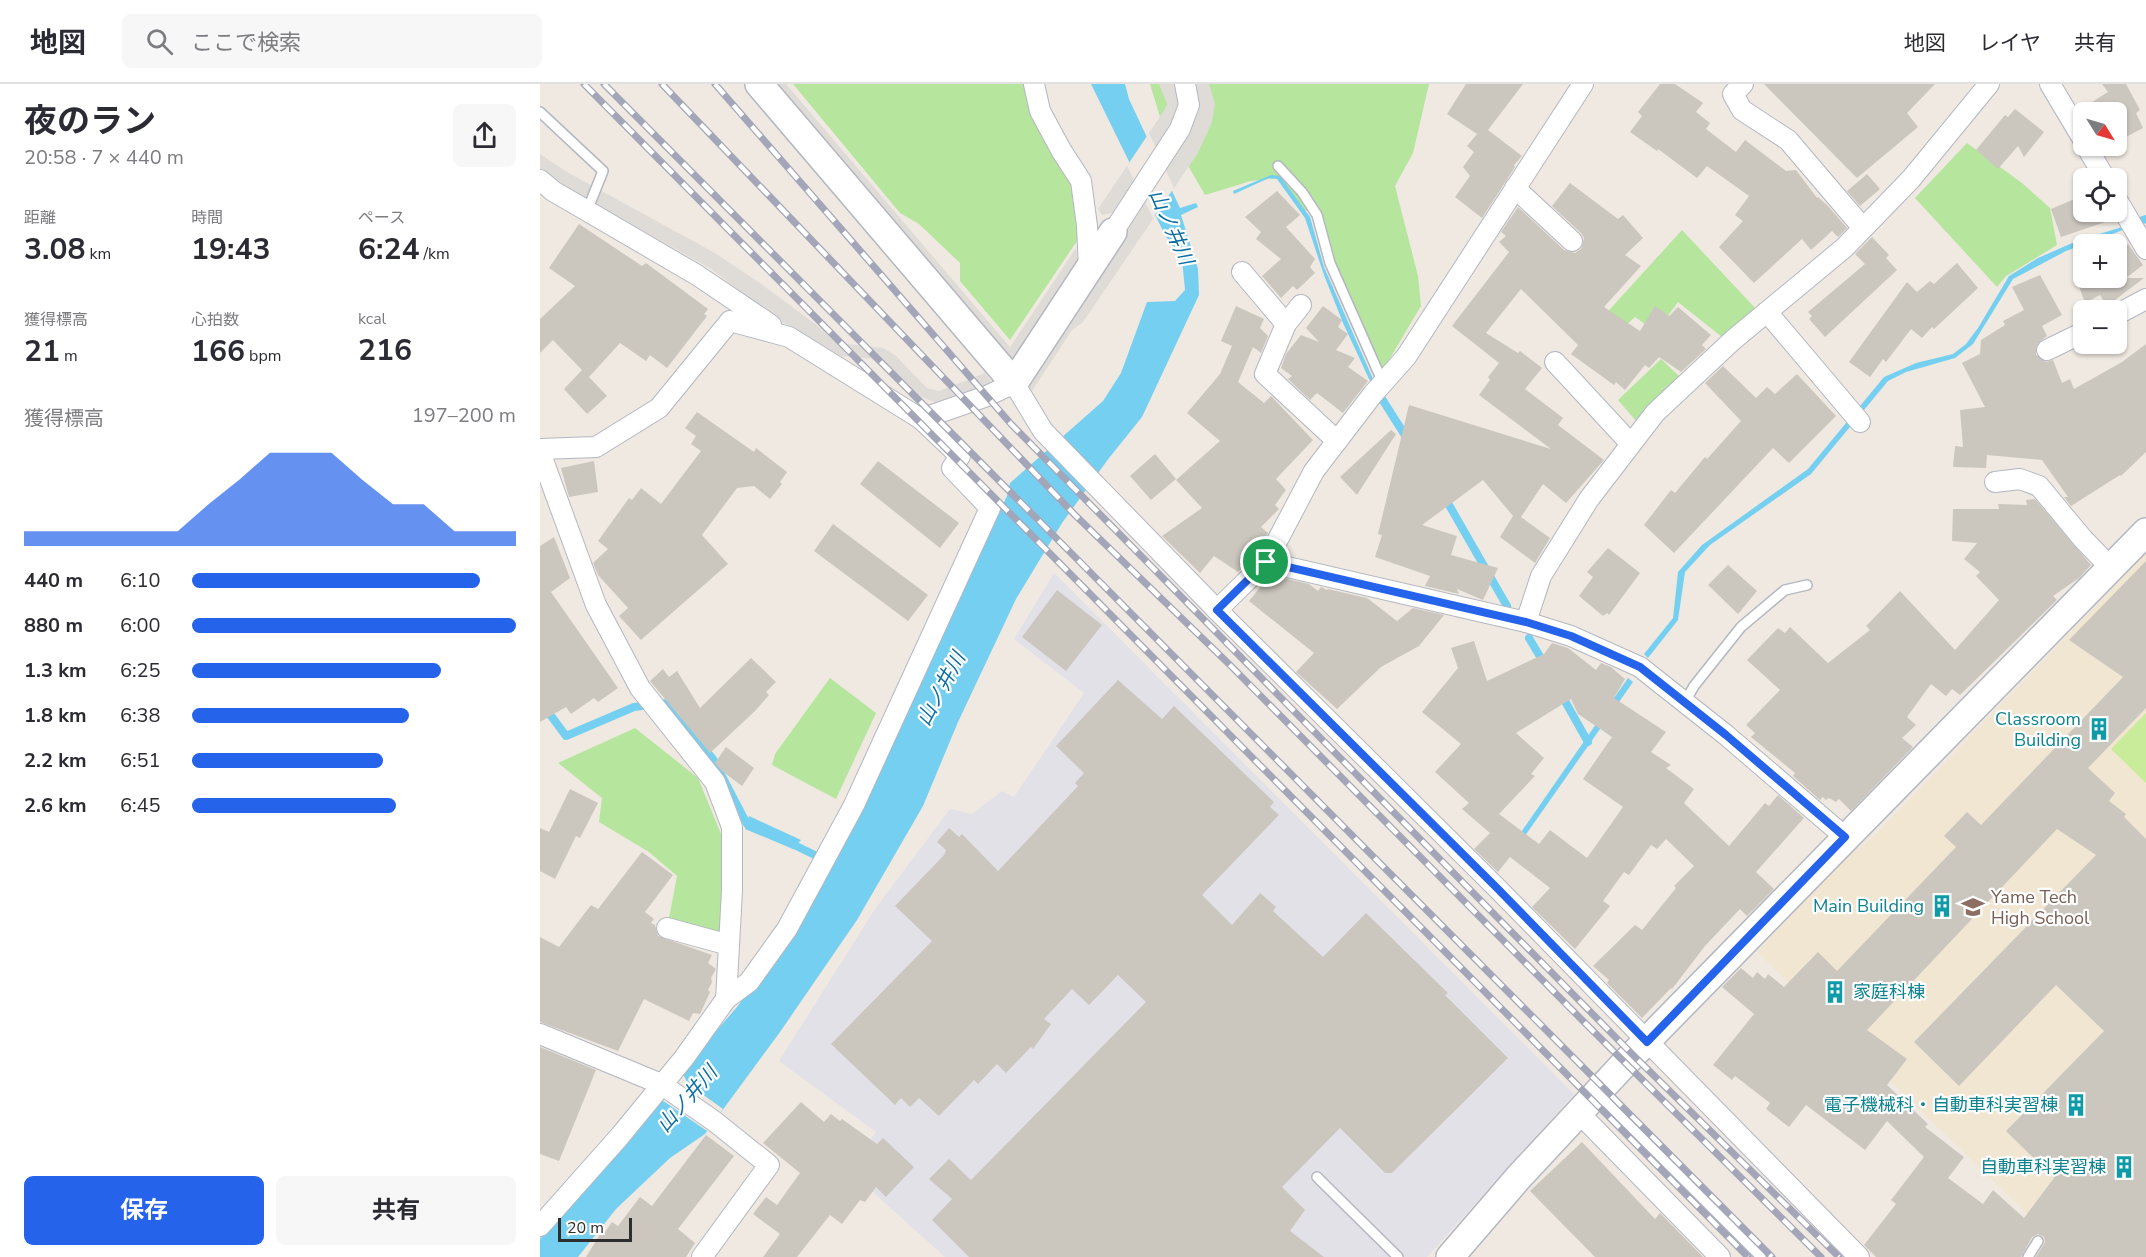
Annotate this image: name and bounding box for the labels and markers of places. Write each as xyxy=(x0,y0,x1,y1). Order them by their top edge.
pin xyxy=(1240,536,1291,587)
place label: Classroom Building xyxy=(1995,707,2081,752)
building icon: Classroom Building xyxy=(2086,716,2112,742)
place label: Yame Tech High School xyxy=(1990,885,2090,930)
building icon: Main Building xyxy=(1929,893,1955,919)
place label: Main Building xyxy=(1813,894,1924,918)
school or university icon: Yame Tech High School xyxy=(1960,894,1986,920)
building icon: 家庭科棟 xyxy=(1822,979,1848,1005)
place label: 家庭科棟 xyxy=(1853,980,1925,1004)
building icon: 電子機械科・自動車科実習棟 xyxy=(2063,1092,2089,1118)
place label: 電子機械科・自動車科実習棟 xyxy=(1824,1093,2058,1117)
building icon: 自動車科実習棟 xyxy=(2111,1154,2137,1180)
place label: 自動車科実習棟 xyxy=(1980,1155,2106,1179)

